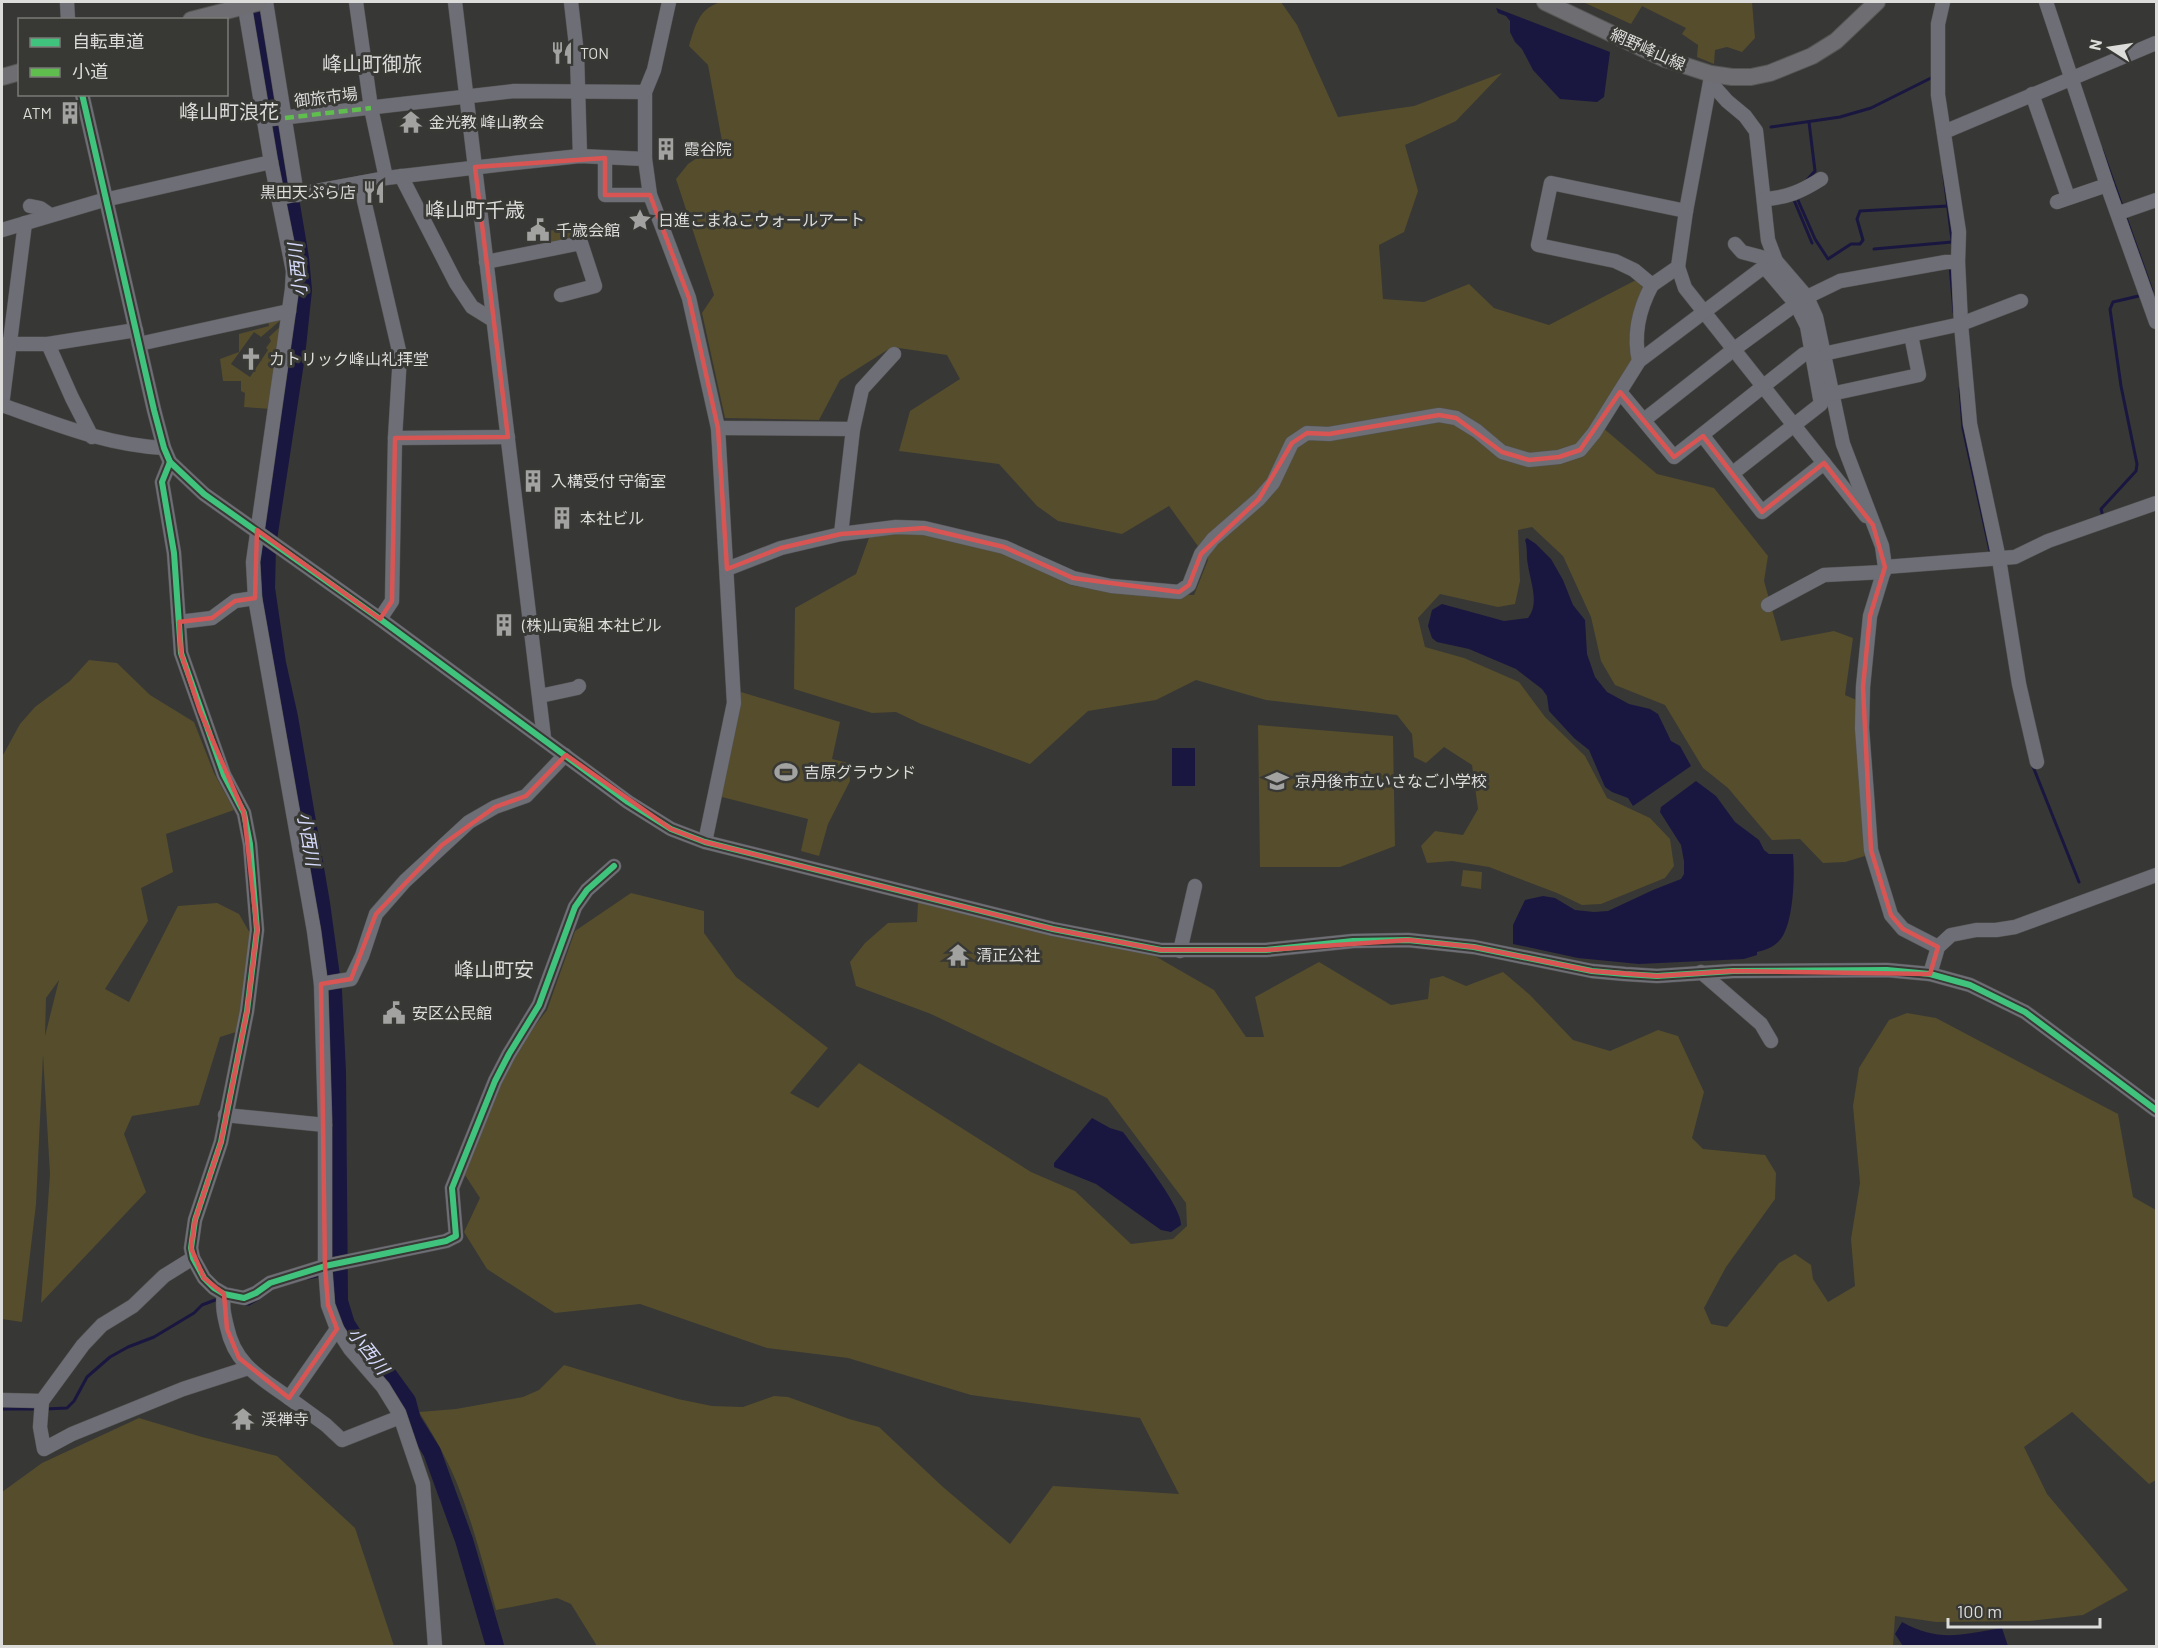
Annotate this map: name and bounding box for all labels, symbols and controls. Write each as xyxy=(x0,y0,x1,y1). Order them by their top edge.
legend xyxy=(18,18,228,96)
north arrow xyxy=(2080,18,2140,78)
street label: 網野峰山線 xyxy=(1608,24,1689,73)
text: 自転車道 xyxy=(72,30,144,52)
text: N xyxy=(2084,38,2105,52)
restaurant icon: TON xyxy=(549,40,575,66)
place label: TON xyxy=(580,43,609,62)
district label: 峰山町御旅 xyxy=(322,51,422,75)
text: 小道 xyxy=(72,60,108,82)
street label: 御旅市場 xyxy=(293,83,359,110)
district label: 峰山町浪花 xyxy=(179,99,279,123)
building icon: ATM xyxy=(57,100,83,126)
place label: ATM xyxy=(23,103,52,122)
temple icon: 金光教 峰山教会 xyxy=(398,109,424,135)
place label: 金光教 峰山教会 xyxy=(429,112,544,131)
building icon: 霞谷院 xyxy=(653,136,679,162)
place label: 霞谷院 xyxy=(684,139,732,158)
restaurant icon: 黒田天ぷら店 xyxy=(361,179,387,205)
place label: 黒田天ぷら店 xyxy=(260,182,356,201)
district label: 峰山町千歳 xyxy=(425,197,525,221)
place icon: 日進こまねこウォールアート xyxy=(627,207,653,233)
place label: 日進こまねこウォールアート xyxy=(658,210,865,229)
public building icon: 千歳会館 xyxy=(525,217,551,243)
place label: 千歳会館 xyxy=(556,220,620,239)
water label: 小西川 xyxy=(283,240,311,298)
church icon: カトリック峰山礼拝堂 xyxy=(238,346,264,372)
place label: カトリック峰山礼拝堂 xyxy=(269,349,429,368)
building icon: 入構受付 守衛室 xyxy=(520,468,546,494)
place label: 入構受付 守衛室 xyxy=(551,471,666,490)
building icon: 本社ビル xyxy=(549,505,575,531)
place label: 本社ビル xyxy=(580,508,644,527)
building icon: (株)山寅組 本社ビル xyxy=(491,612,517,638)
place label: (株)山寅組 本社ビル xyxy=(521,615,662,634)
sports icon: 吉原グラウンド xyxy=(773,759,799,785)
place label: 吉原グラウンド xyxy=(804,762,916,781)
school or university icon: 京丹後市立いさなご小学校 xyxy=(1264,768,1290,794)
place label: 京丹後市立いさなご小学校 xyxy=(1295,771,1487,790)
water label: 小西川 xyxy=(293,810,325,869)
temple icon: 清正公社 xyxy=(945,942,971,968)
place label: 清正公社 xyxy=(976,945,1040,964)
district label: 峰山町安 xyxy=(454,957,534,981)
public building icon: 安区公民館 xyxy=(381,1000,407,1026)
place label: 安区公民館 xyxy=(412,1003,492,1022)
water label: 小西川 xyxy=(343,1322,395,1380)
temple icon: 渓禅寺 xyxy=(230,1406,256,1432)
place label: 渓禅寺 xyxy=(261,1409,309,1428)
scale bar xyxy=(1948,1591,2100,1629)
text: 100 m xyxy=(1957,1600,2002,1622)

